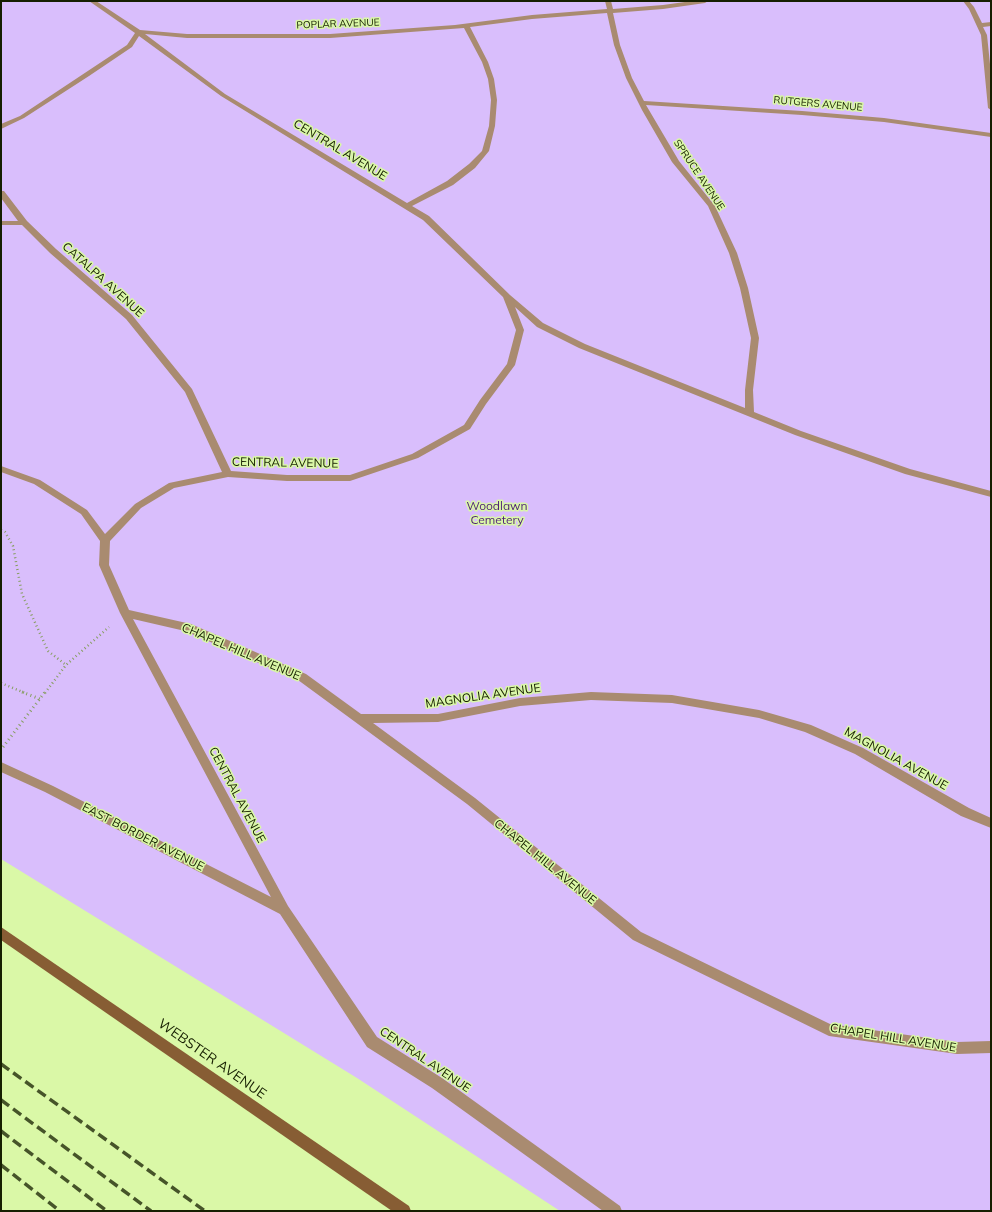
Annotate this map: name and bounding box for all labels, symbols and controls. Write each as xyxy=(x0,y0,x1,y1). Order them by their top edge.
street label: POPLAR AVENUE xyxy=(296,17,380,31)
street label: RUTGERS AVENUE xyxy=(773,94,863,114)
street label: CENTRAL AVENUE xyxy=(291,116,389,184)
street label: SPRUCE AVENUE xyxy=(671,137,727,213)
street label: CATALPA AVENUE xyxy=(59,240,147,320)
street label: CENTRAL AVENUE xyxy=(232,455,338,471)
park label: Woodlawn Cemetery xyxy=(467,499,527,527)
street label: CHAPEL HILL AVENUE xyxy=(179,620,303,684)
street label: MAGNOLIA AVENUE xyxy=(425,681,541,711)
street label: MAGNOLIA AVENUE xyxy=(842,725,950,793)
street label: CENTRAL AVENUE xyxy=(206,745,268,845)
street label: EAST BORDER AVENUE xyxy=(80,800,206,874)
street label: CHAPEL HILL AVENUE xyxy=(491,816,599,908)
street label: WEBSTER AVENUE xyxy=(155,1015,269,1103)
street label: CHAPEL HILL AVENUE xyxy=(829,1021,957,1055)
street label: CENTRAL AVENUE xyxy=(377,1024,473,1096)

